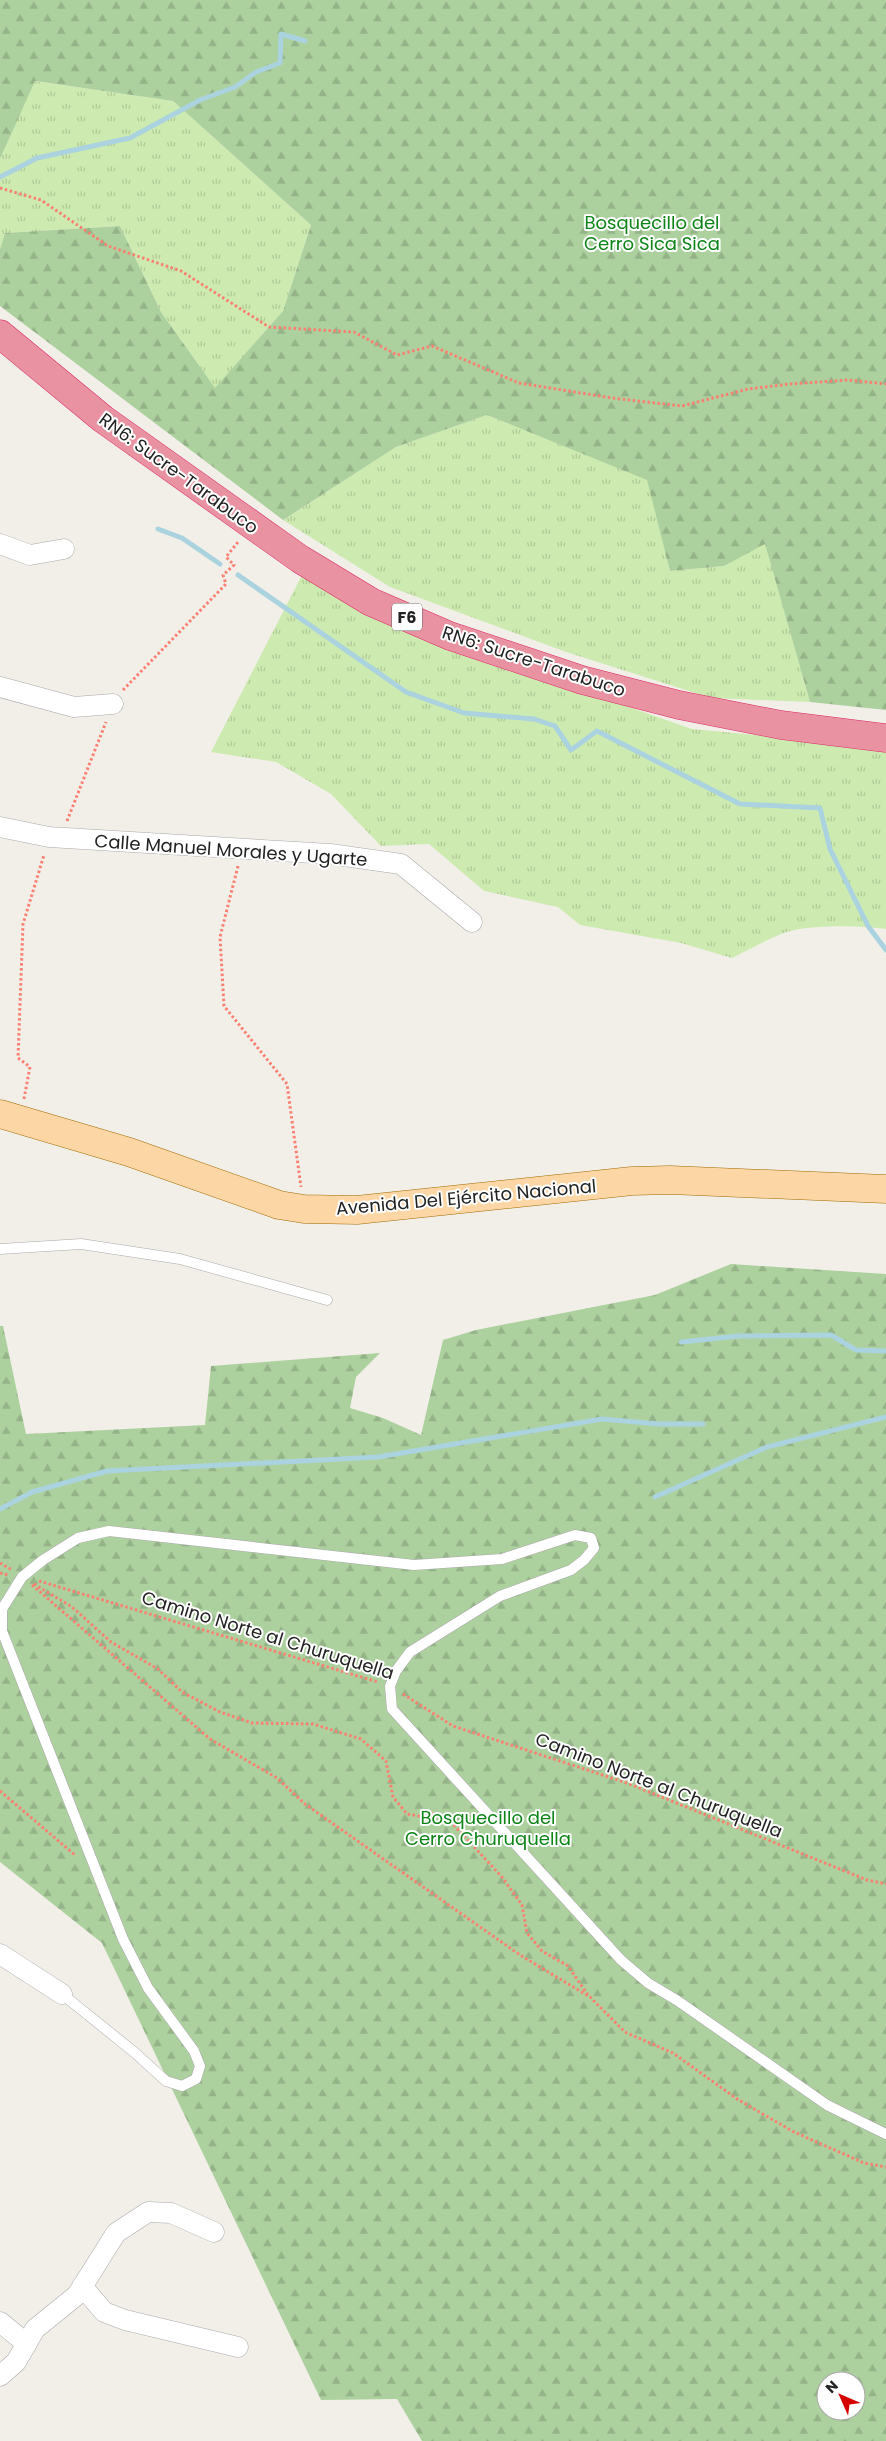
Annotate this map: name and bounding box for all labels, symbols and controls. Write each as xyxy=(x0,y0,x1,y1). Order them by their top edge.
park label: Bosquecillo del Cerro Sica Sica xyxy=(584,210,720,256)
street label: RN6: Sucre-Tarabuco xyxy=(94,407,264,539)
road number: F6 xyxy=(392,604,422,630)
street label: RN6: Sucre-Tarabuco xyxy=(439,620,629,702)
street label: Calle Manuel Morales y Ugarte xyxy=(94,828,368,872)
street label: Avenida Del Ejército Nacional xyxy=(335,1173,597,1221)
street label: Camino Norte al Churuquella xyxy=(139,1585,397,1685)
street label: Camino Norte al Churuquella xyxy=(532,1726,786,1844)
park label: Bosquecillo del Cerro Churuquella xyxy=(405,1805,571,1851)
north arrow xyxy=(816,2371,866,2421)
text: N xyxy=(821,2376,843,2398)

